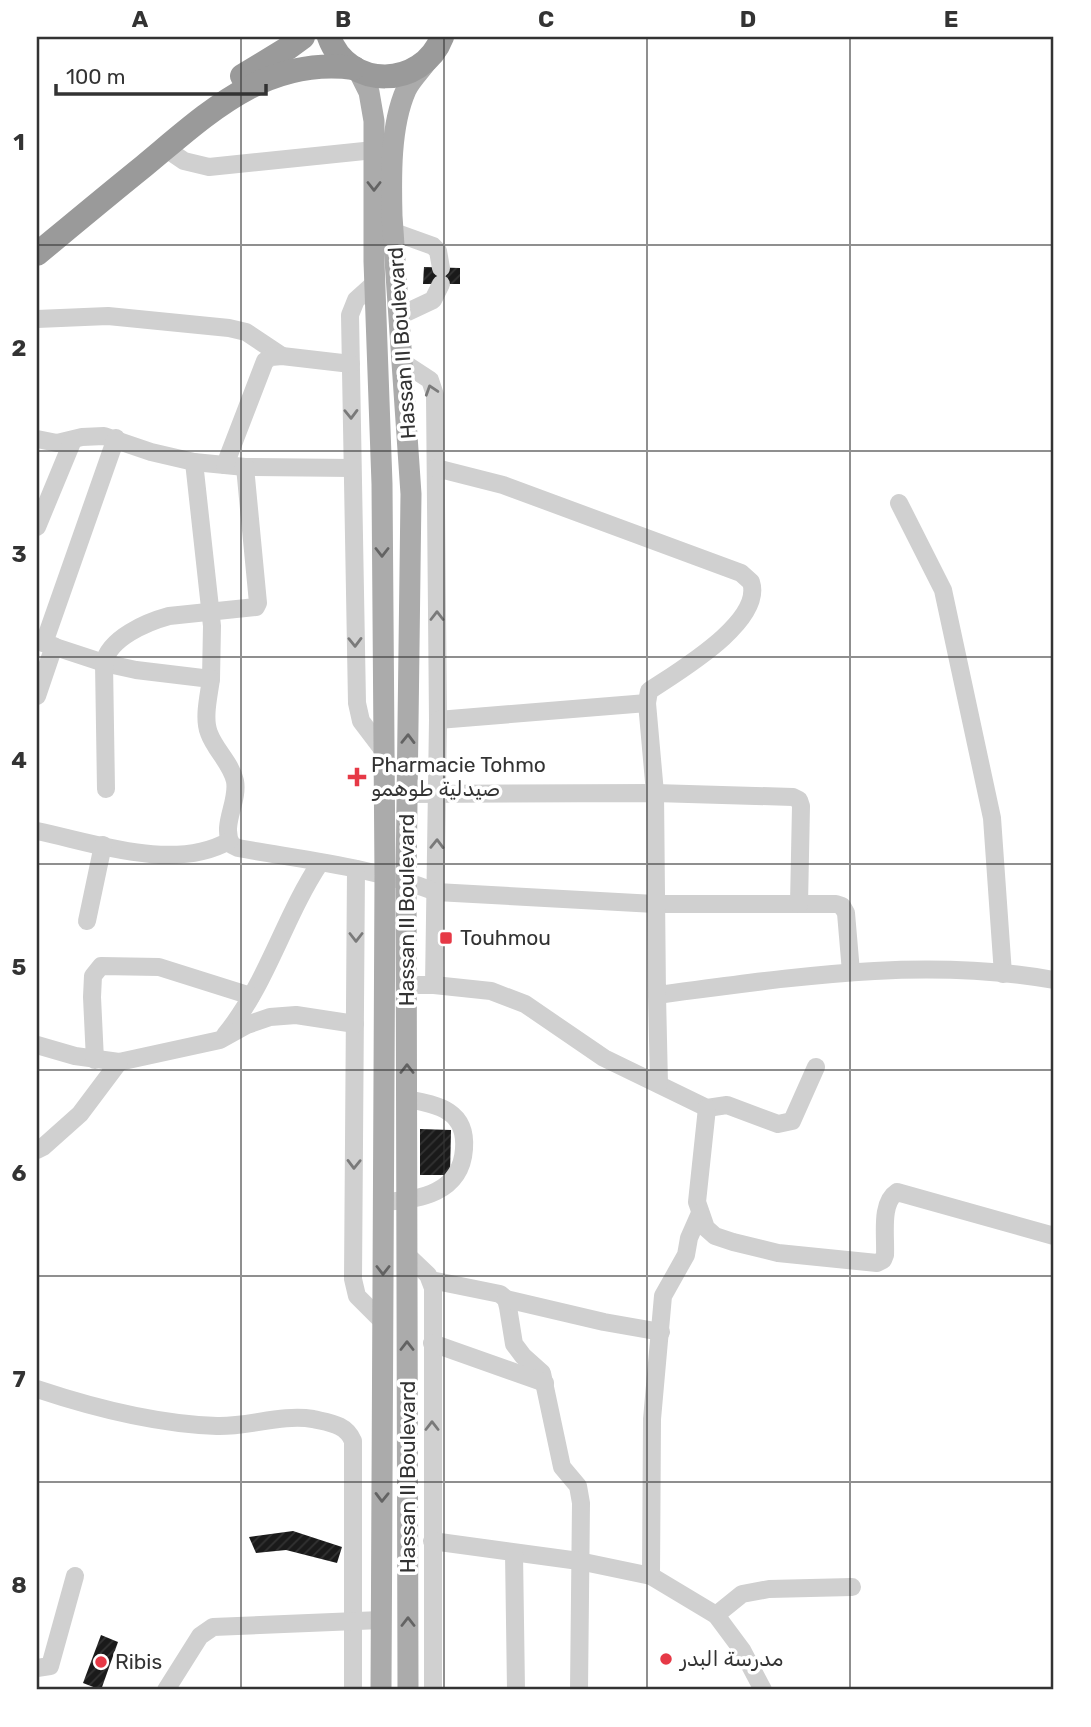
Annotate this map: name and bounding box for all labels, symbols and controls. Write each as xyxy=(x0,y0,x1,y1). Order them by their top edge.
text: A xyxy=(132,5,149,33)
text: B xyxy=(335,5,351,33)
text: C xyxy=(538,5,554,33)
text: D xyxy=(740,5,756,33)
text: E xyxy=(944,5,958,33)
scale bar xyxy=(56,52,266,96)
text: 100 m xyxy=(66,64,125,89)
text: 1 xyxy=(13,128,25,156)
one-way arrow xyxy=(366,181,382,192)
street label: Hassan II Boulevard xyxy=(382,246,421,440)
text: 2 xyxy=(12,334,26,362)
one-way arrow xyxy=(425,384,440,396)
one-way arrow xyxy=(344,409,359,420)
text: 3 xyxy=(11,540,27,568)
one-way arrow xyxy=(374,548,390,558)
one-way arrow xyxy=(429,610,445,621)
one-way arrow xyxy=(348,636,363,647)
one-way arrow xyxy=(400,733,416,743)
text: 4 xyxy=(11,746,27,774)
place label: Pharmacie Tohmo صيدلية طوهمو xyxy=(371,752,546,801)
marker: Pharmacie Tohmo صيدلية طوهمو xyxy=(349,769,365,785)
street label: Hassan II Boulevard xyxy=(394,814,419,1006)
one-way arrow xyxy=(429,838,445,848)
place label: Touhmou xyxy=(460,925,551,950)
marker: Touhmou xyxy=(438,930,454,946)
one-way arrow xyxy=(348,932,364,943)
text: 5 xyxy=(12,953,27,981)
one-way arrow xyxy=(399,1063,415,1074)
text: 6 xyxy=(12,1159,27,1187)
one-way arrow xyxy=(346,1160,362,1170)
one-way arrow xyxy=(376,1265,391,1276)
one-way arrow xyxy=(399,1340,415,1350)
text: 7 xyxy=(12,1365,26,1393)
street label: Hassan II Boulevard xyxy=(395,1381,420,1573)
one-way arrow xyxy=(424,1420,440,1431)
one-way arrow xyxy=(374,1493,390,1503)
text: 8 xyxy=(11,1571,27,1599)
one-way arrow xyxy=(400,1616,416,1627)
place label: مدرسة البدر xyxy=(678,1646,783,1671)
place label: Ribis xyxy=(115,1649,162,1674)
marker: مدرسة البدر xyxy=(658,1651,674,1667)
marker: Ribis xyxy=(93,1654,109,1670)

